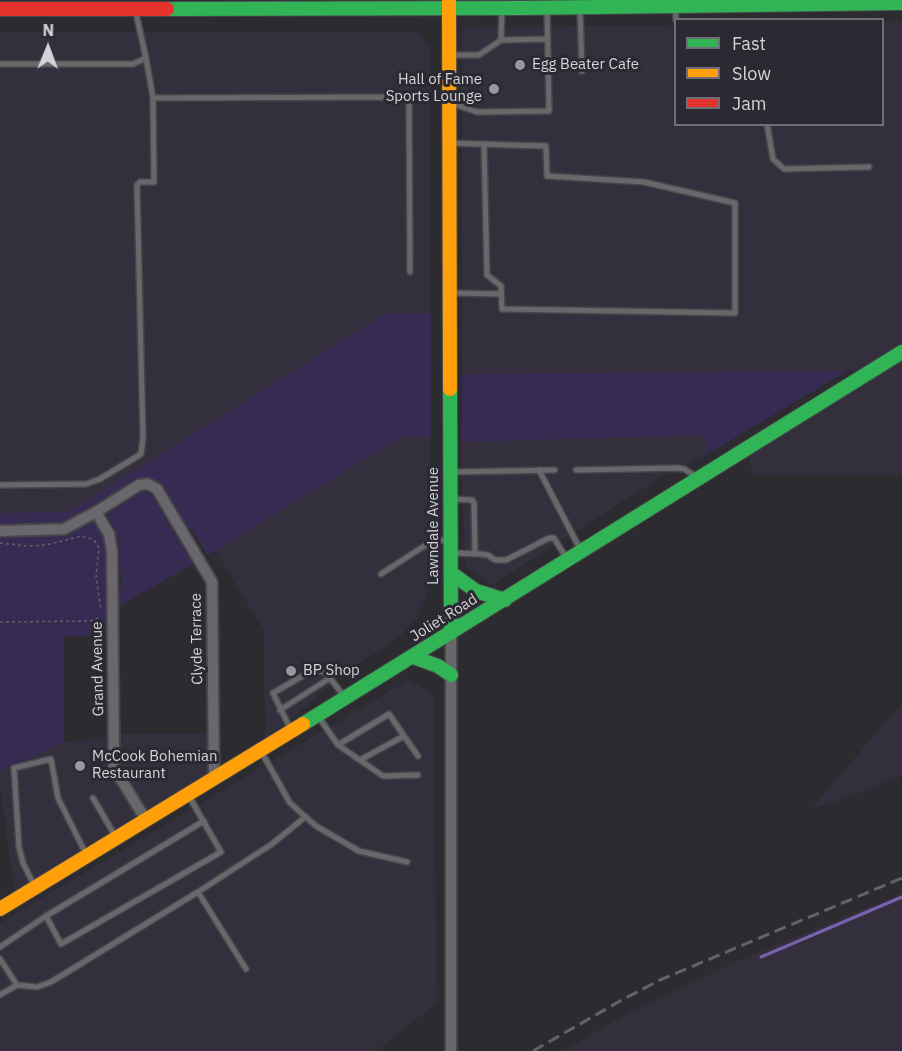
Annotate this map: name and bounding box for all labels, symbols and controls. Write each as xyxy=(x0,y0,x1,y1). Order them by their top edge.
north arrow xyxy=(18,18,78,78)
legend xyxy=(674,18,884,126)
text: N xyxy=(42,20,54,40)
text: Fast xyxy=(732,32,766,55)
place label: Egg Beater Cafe xyxy=(532,56,639,74)
marker: Egg Beater Cafe xyxy=(513,58,527,72)
text: Slow xyxy=(732,62,771,85)
place label: Hall of Fame Sports Lounge xyxy=(386,71,482,106)
marker: Hall of Fame Sports Lounge xyxy=(487,82,501,96)
text: Jam xyxy=(732,92,767,115)
street label: Lawndale Avenue xyxy=(425,467,443,585)
street label: Joliet Road xyxy=(407,590,481,646)
street label: Clyde Terrace xyxy=(187,593,207,685)
street label: Grand Avenue xyxy=(88,621,108,717)
place label: BP Shop xyxy=(303,662,360,680)
marker: BP Shop xyxy=(284,664,298,678)
place label: McCook Bohemian Restaurant xyxy=(92,748,218,783)
marker: McCook Bohemian Restaurant xyxy=(73,759,87,773)

